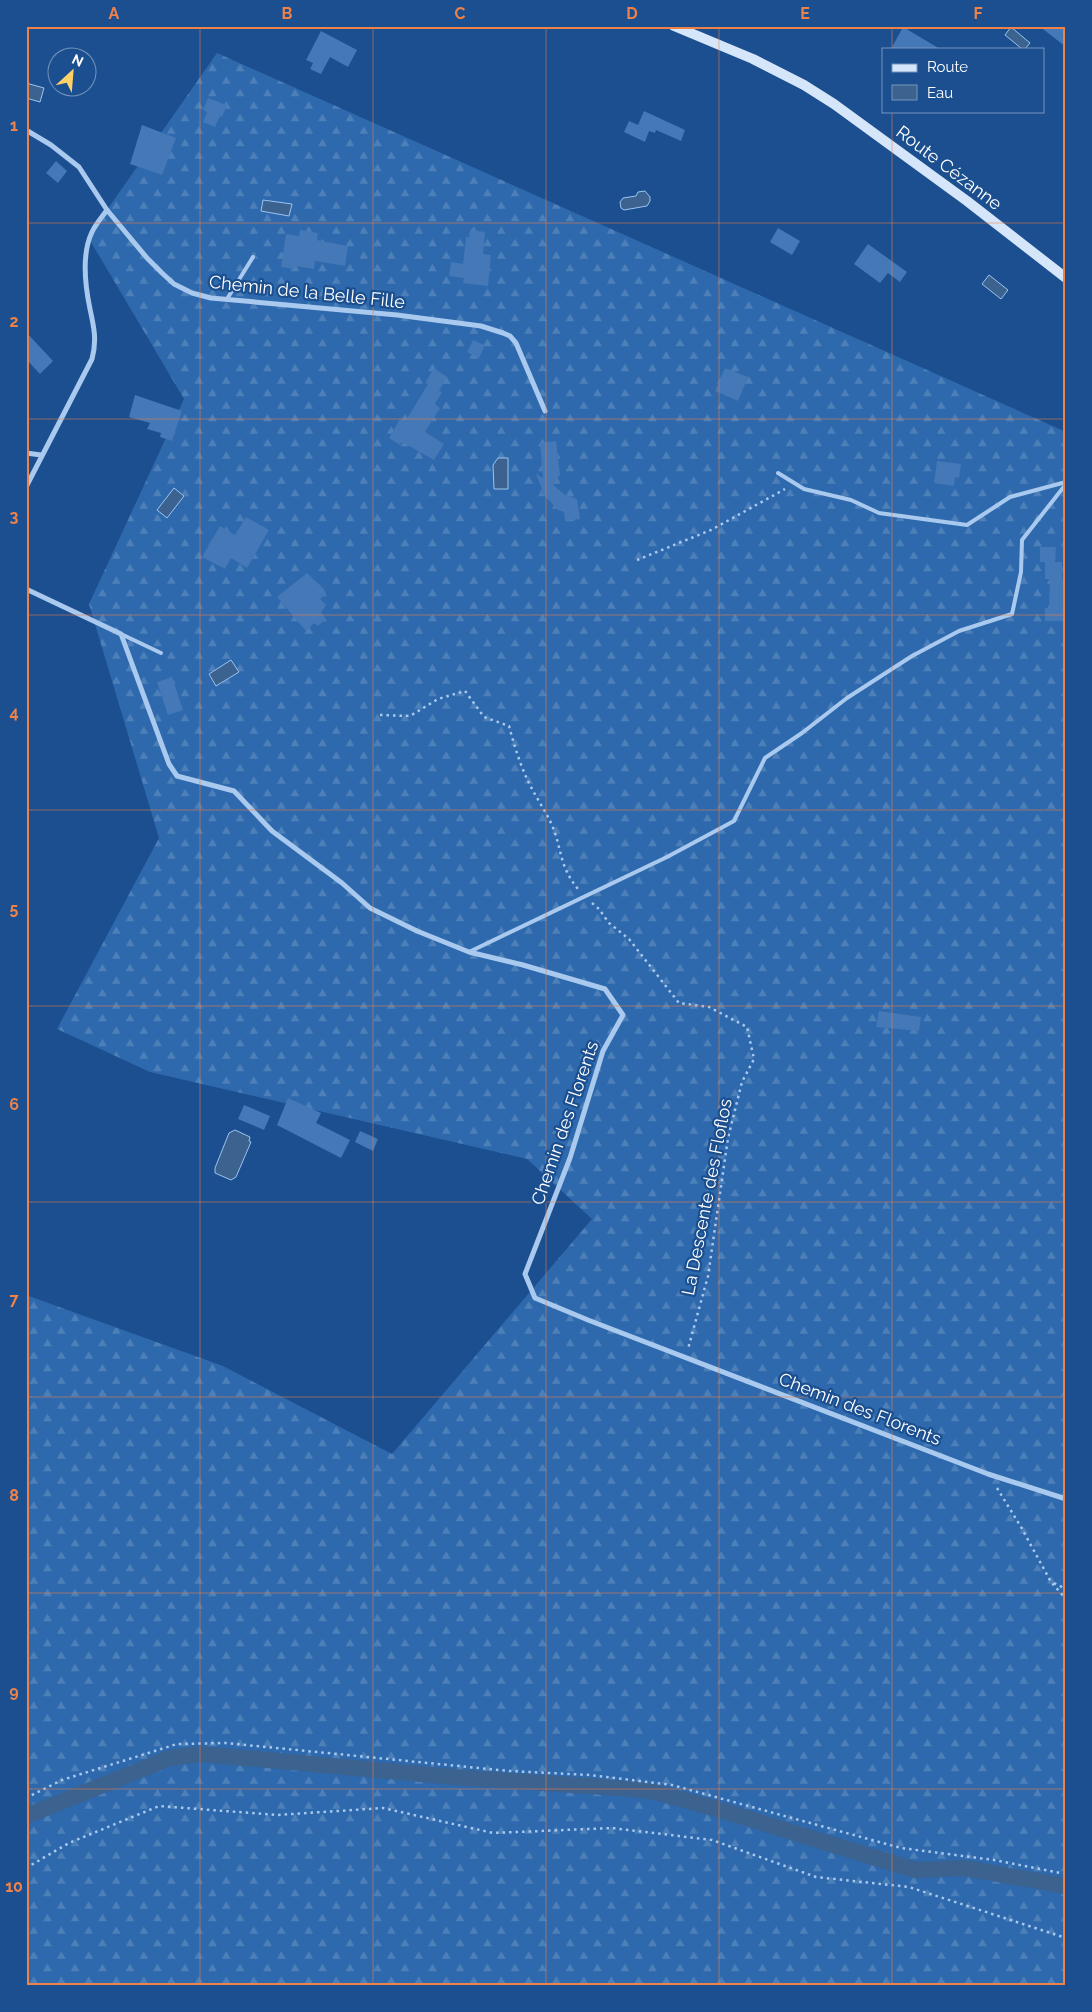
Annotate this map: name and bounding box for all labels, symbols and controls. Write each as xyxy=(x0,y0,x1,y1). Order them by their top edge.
text: A xyxy=(109,4,120,23)
text: B xyxy=(282,4,293,23)
text: C xyxy=(455,4,466,23)
text: D xyxy=(626,4,638,23)
text: E xyxy=(800,4,810,23)
text: F xyxy=(973,4,983,23)
north arrow xyxy=(48,48,98,98)
legend xyxy=(882,48,1044,112)
text: N xyxy=(69,51,86,70)
text: Route xyxy=(927,58,968,76)
text: Eau xyxy=(927,84,953,102)
text: 1 xyxy=(10,116,18,135)
street label: Route Cézanne xyxy=(892,121,1007,214)
street label: Chemin de la Belle Fille xyxy=(208,271,407,312)
text: 2 xyxy=(9,312,19,331)
text: 3 xyxy=(10,507,19,526)
text: 4 xyxy=(9,703,19,722)
text: 5 xyxy=(10,899,19,918)
street label: Chemin des Florents xyxy=(527,1038,603,1208)
text: 6 xyxy=(9,1095,19,1114)
street label: La Descente des Floflos xyxy=(677,1097,736,1297)
text: 7 xyxy=(10,1290,19,1309)
street label: Chemin des Florents xyxy=(776,1368,944,1449)
text: 8 xyxy=(9,1486,19,1505)
text: 9 xyxy=(9,1682,19,1701)
text: 10 xyxy=(5,1877,23,1896)

